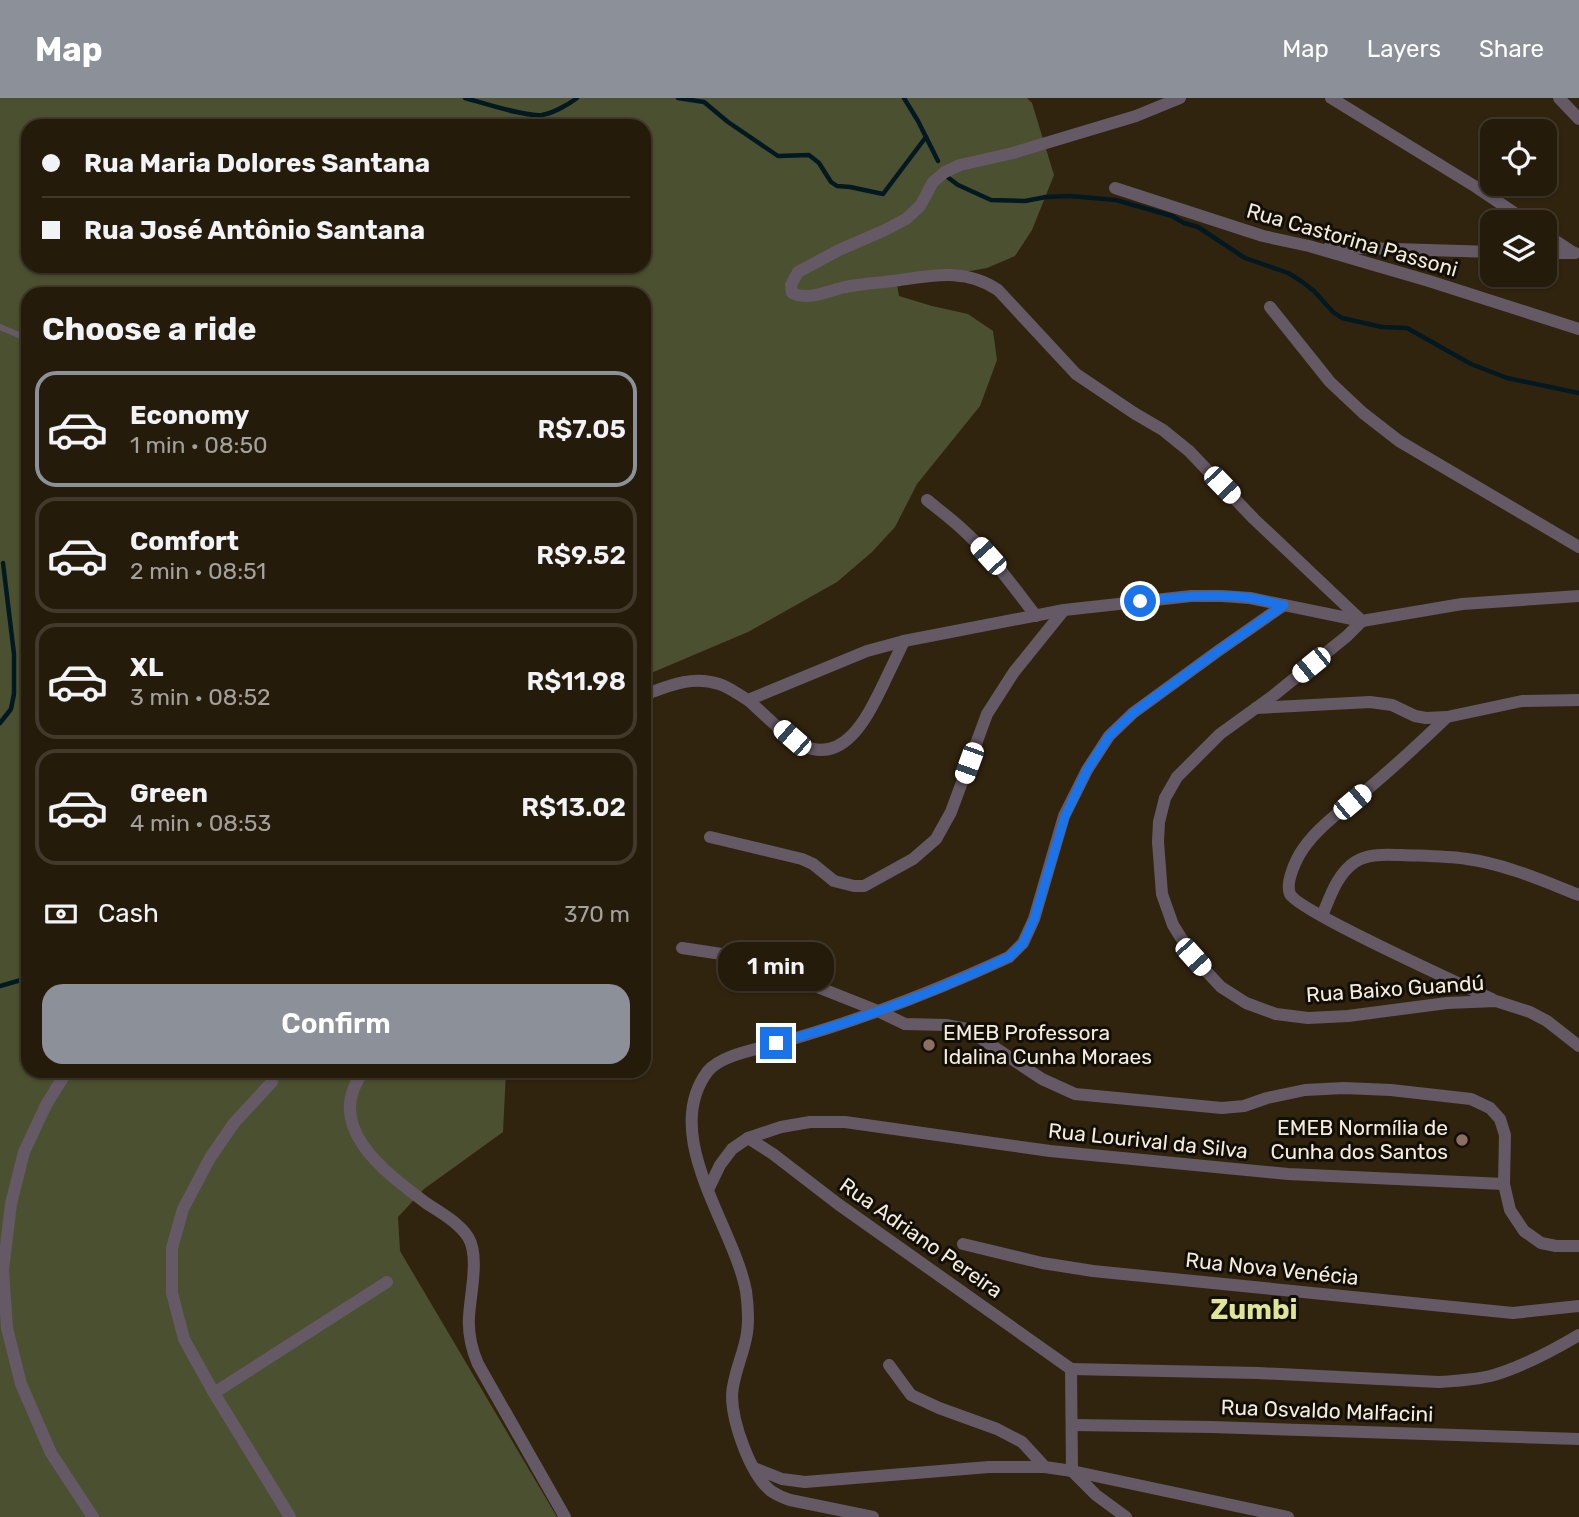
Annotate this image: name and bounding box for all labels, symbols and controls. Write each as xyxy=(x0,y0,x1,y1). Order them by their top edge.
text: Map xyxy=(35,30,103,69)
text: Map xyxy=(1282,35,1329,63)
text: Layers xyxy=(1367,35,1441,63)
text: Share xyxy=(1479,35,1544,63)
map controls xyxy=(1480,119,1557,287)
button: locate xyxy=(1480,119,1557,196)
text: Rua Maria Dolores Santana xyxy=(84,148,430,179)
street label: Rua Castorina Passoni xyxy=(1244,197,1461,282)
button: layers xyxy=(1480,210,1557,287)
text: Rua José Antônio Santana xyxy=(84,215,425,246)
text: Choose a ride xyxy=(42,310,256,348)
icon: car xyxy=(46,398,109,461)
text: Economy xyxy=(130,400,249,431)
text: R$7.05 xyxy=(538,414,626,445)
text: 1 min · 08:50 xyxy=(130,431,268,459)
car xyxy=(1200,463,1245,507)
icon: car xyxy=(46,524,109,587)
text: Comfort xyxy=(130,526,239,557)
car xyxy=(967,533,1010,579)
text: R$9.52 xyxy=(536,540,626,571)
text: 2 min · 08:51 xyxy=(130,557,266,585)
route start xyxy=(1124,585,1156,617)
car xyxy=(1289,644,1334,686)
icon: car xyxy=(46,650,109,713)
text: XL xyxy=(130,652,163,683)
text: R$11.98 xyxy=(527,666,626,697)
text: 3 min · 08:52 xyxy=(130,683,271,711)
car xyxy=(770,716,815,760)
car xyxy=(952,740,987,786)
icon: car xyxy=(46,776,109,839)
text: Green xyxy=(130,778,208,809)
car xyxy=(1330,780,1375,824)
text: R$13.02 xyxy=(521,792,626,823)
text: 4 min · 08:53 xyxy=(130,809,271,837)
icon: cash xyxy=(42,895,80,933)
text: Cash xyxy=(98,898,159,929)
text: 370 m xyxy=(564,900,630,928)
car xyxy=(1172,934,1215,980)
callout: 1 min xyxy=(718,942,834,990)
text: 1 min xyxy=(747,952,805,980)
street label: Rua Baixo Guandú xyxy=(1305,970,1485,1007)
button: Confirm xyxy=(42,984,630,1064)
place label: EMEB Professora Idalina Cunha Moraes xyxy=(943,1020,1152,1069)
route end xyxy=(760,1027,792,1059)
marker: EMEB Professora Idalina Cunha Moraes xyxy=(921,1037,937,1053)
place label: EMEB Normília de Cunha dos Santos xyxy=(1271,1115,1448,1164)
street label: Rua Lourival da Silva xyxy=(1047,1118,1249,1163)
marker: EMEB Normília de Cunha dos Santos xyxy=(1454,1132,1470,1148)
street label: Rua Adriano Pereira xyxy=(835,1172,1007,1303)
street label: Rua Nova Venécia xyxy=(1184,1247,1360,1290)
district label: Zumbi xyxy=(1210,1293,1298,1326)
street label: Rua Osvaldo Malfacini xyxy=(1220,1394,1434,1427)

